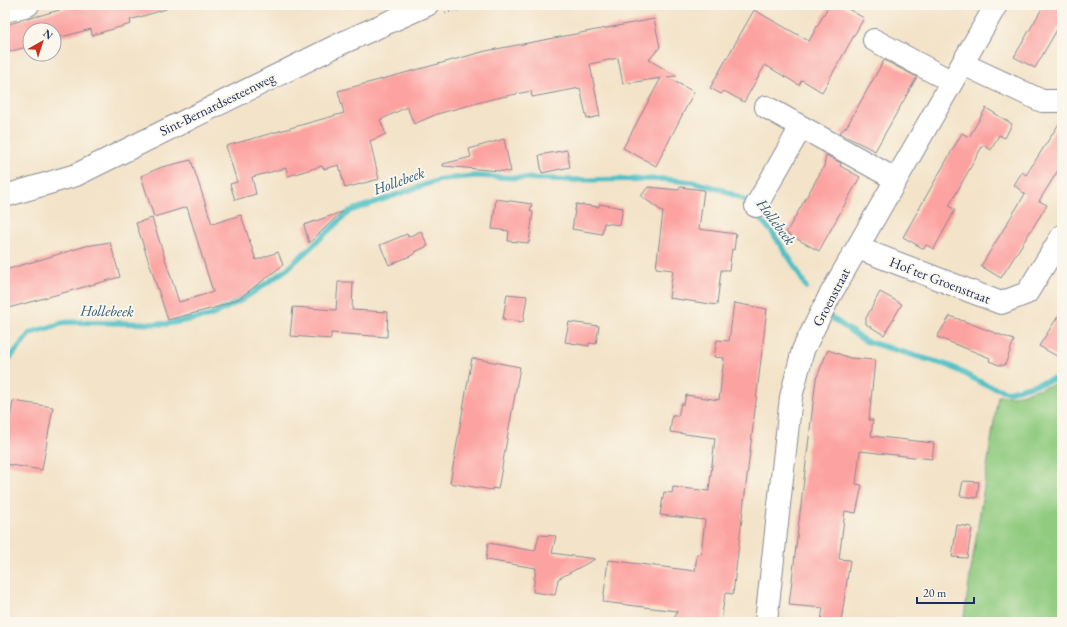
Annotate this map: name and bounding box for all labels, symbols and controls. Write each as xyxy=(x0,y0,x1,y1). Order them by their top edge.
north arrow xyxy=(22,22,62,62)
text: N xyxy=(40,26,56,43)
street label: Sint-Bernardsesteenweg xyxy=(156,68,278,140)
water label: Hollebeek xyxy=(370,162,427,199)
water label: Hollebeek xyxy=(752,194,800,249)
street label: Hof ter Groenstraat xyxy=(887,252,994,308)
street label: Groenstraat xyxy=(808,264,854,329)
water label: Hollebeek xyxy=(79,301,134,320)
scale bar xyxy=(917,579,974,605)
text: 20 m xyxy=(923,585,947,601)

